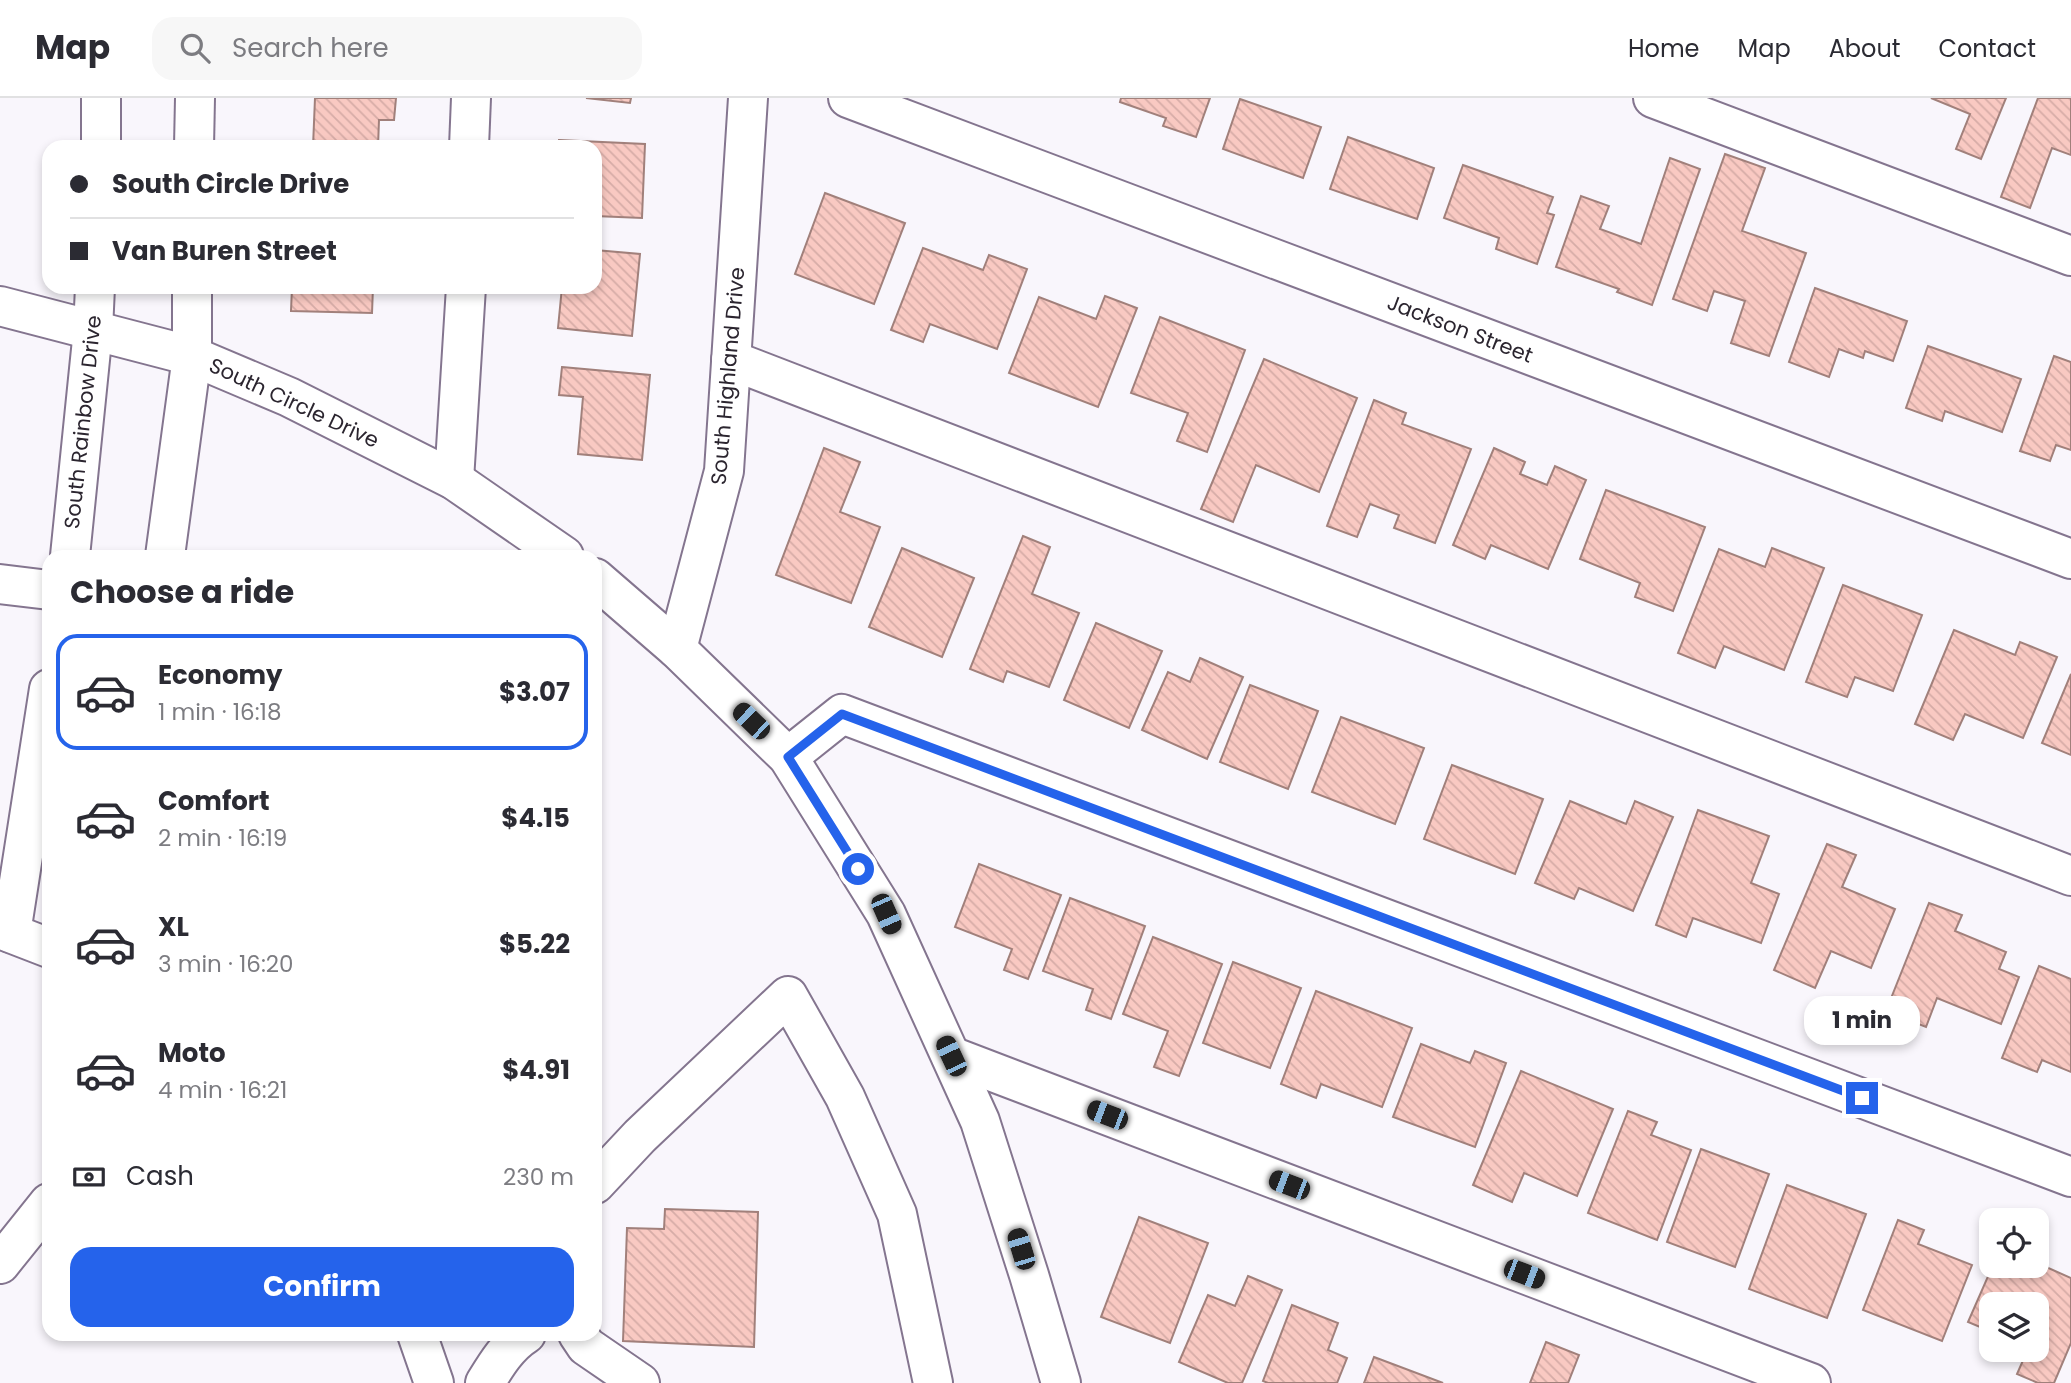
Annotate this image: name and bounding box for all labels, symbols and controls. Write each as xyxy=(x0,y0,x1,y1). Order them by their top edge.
search box xyxy=(152,17,642,80)
text: Map xyxy=(35,24,110,71)
icon: search xyxy=(176,29,214,67)
text: Search here xyxy=(232,30,389,66)
text: Home xyxy=(1628,32,1700,65)
text: Map xyxy=(1738,32,1791,65)
text: About xyxy=(1829,32,1900,65)
text: Contact xyxy=(1938,32,2036,65)
text: South Circle Drive xyxy=(112,166,349,202)
text: Van Buren Street xyxy=(112,233,337,269)
street label: South Highland Drive xyxy=(704,266,751,486)
street label: Jackson Street xyxy=(1383,287,1537,370)
street label: South Rainbow Drive xyxy=(57,314,108,530)
street label: South Circle Drive xyxy=(205,350,384,455)
text: Choose a ride xyxy=(70,569,294,614)
text: Economy xyxy=(158,657,282,693)
icon: car xyxy=(74,661,137,724)
text: $3.07 xyxy=(499,674,570,710)
text: 1 min · 16:18 xyxy=(158,696,281,728)
car xyxy=(729,699,774,743)
text: Comfort xyxy=(158,783,270,819)
icon: car xyxy=(74,787,137,850)
text: $4.15 xyxy=(501,800,570,836)
text: 2 min · 16:19 xyxy=(158,822,287,854)
route start xyxy=(842,853,874,885)
car xyxy=(868,891,905,937)
text: XL xyxy=(158,909,189,945)
icon: car xyxy=(74,913,137,976)
text: $5.22 xyxy=(499,926,570,962)
text: 3 min · 16:20 xyxy=(158,948,293,980)
callout: 1 min xyxy=(1804,996,1920,1046)
text: 1 min xyxy=(1832,1004,1892,1036)
car xyxy=(933,1033,970,1079)
text: Moto xyxy=(158,1035,226,1071)
icon: car xyxy=(74,1039,137,1102)
text: $4.91 xyxy=(502,1052,570,1088)
text: 4 min · 16:21 xyxy=(158,1074,287,1106)
route end xyxy=(1846,1082,1878,1114)
car xyxy=(1084,1098,1131,1132)
icon: cash xyxy=(70,1158,108,1196)
text: Cash xyxy=(126,1158,194,1194)
text: 230 m xyxy=(503,1161,574,1193)
car xyxy=(1266,1168,1313,1202)
map controls xyxy=(1979,1208,2049,1362)
button: locate xyxy=(1979,1208,2049,1278)
car xyxy=(1005,1226,1038,1272)
button: Confirm xyxy=(70,1247,574,1327)
car xyxy=(1501,1257,1548,1291)
button: layers xyxy=(1979,1292,2049,1362)

